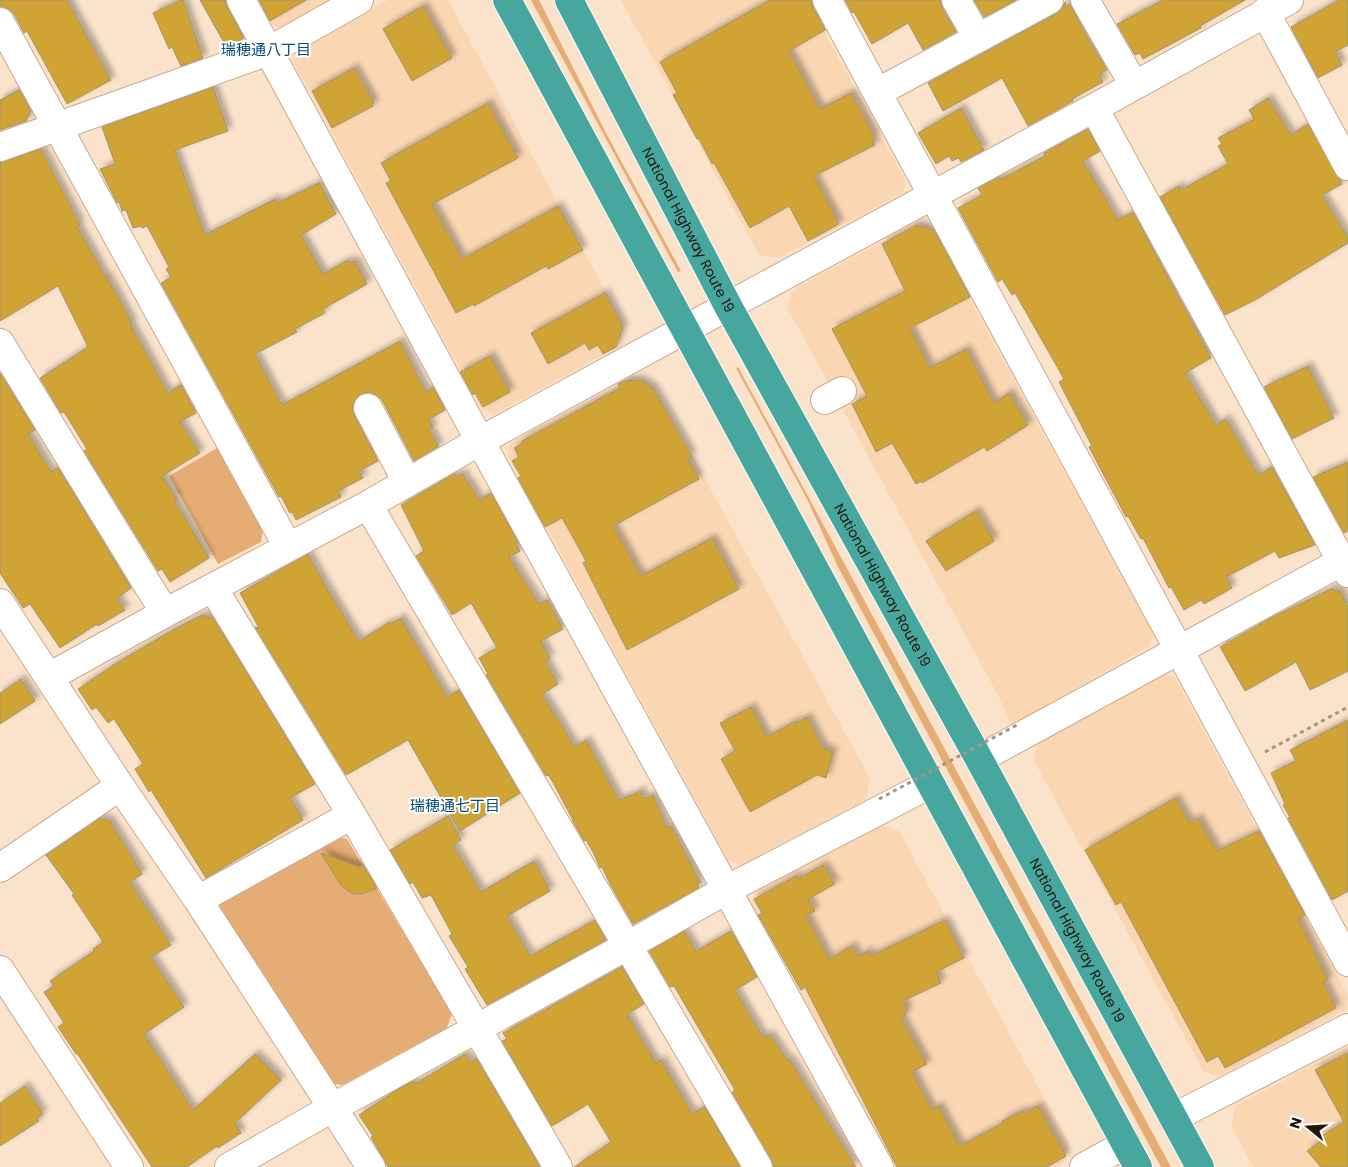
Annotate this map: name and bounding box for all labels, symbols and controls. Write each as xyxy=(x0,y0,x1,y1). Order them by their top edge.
district label: 瑞穂通八丁目 xyxy=(221,39,311,60)
street label: National Highway Route 19 xyxy=(637,144,740,316)
street label: National Highway Route 19 xyxy=(829,500,936,670)
district label: 瑞穂通七丁目 xyxy=(410,795,500,816)
street label: National Highway Route 19 xyxy=(1025,855,1130,1026)
north arrow xyxy=(1283,1102,1333,1152)
text: N xyxy=(1284,1115,1307,1131)

